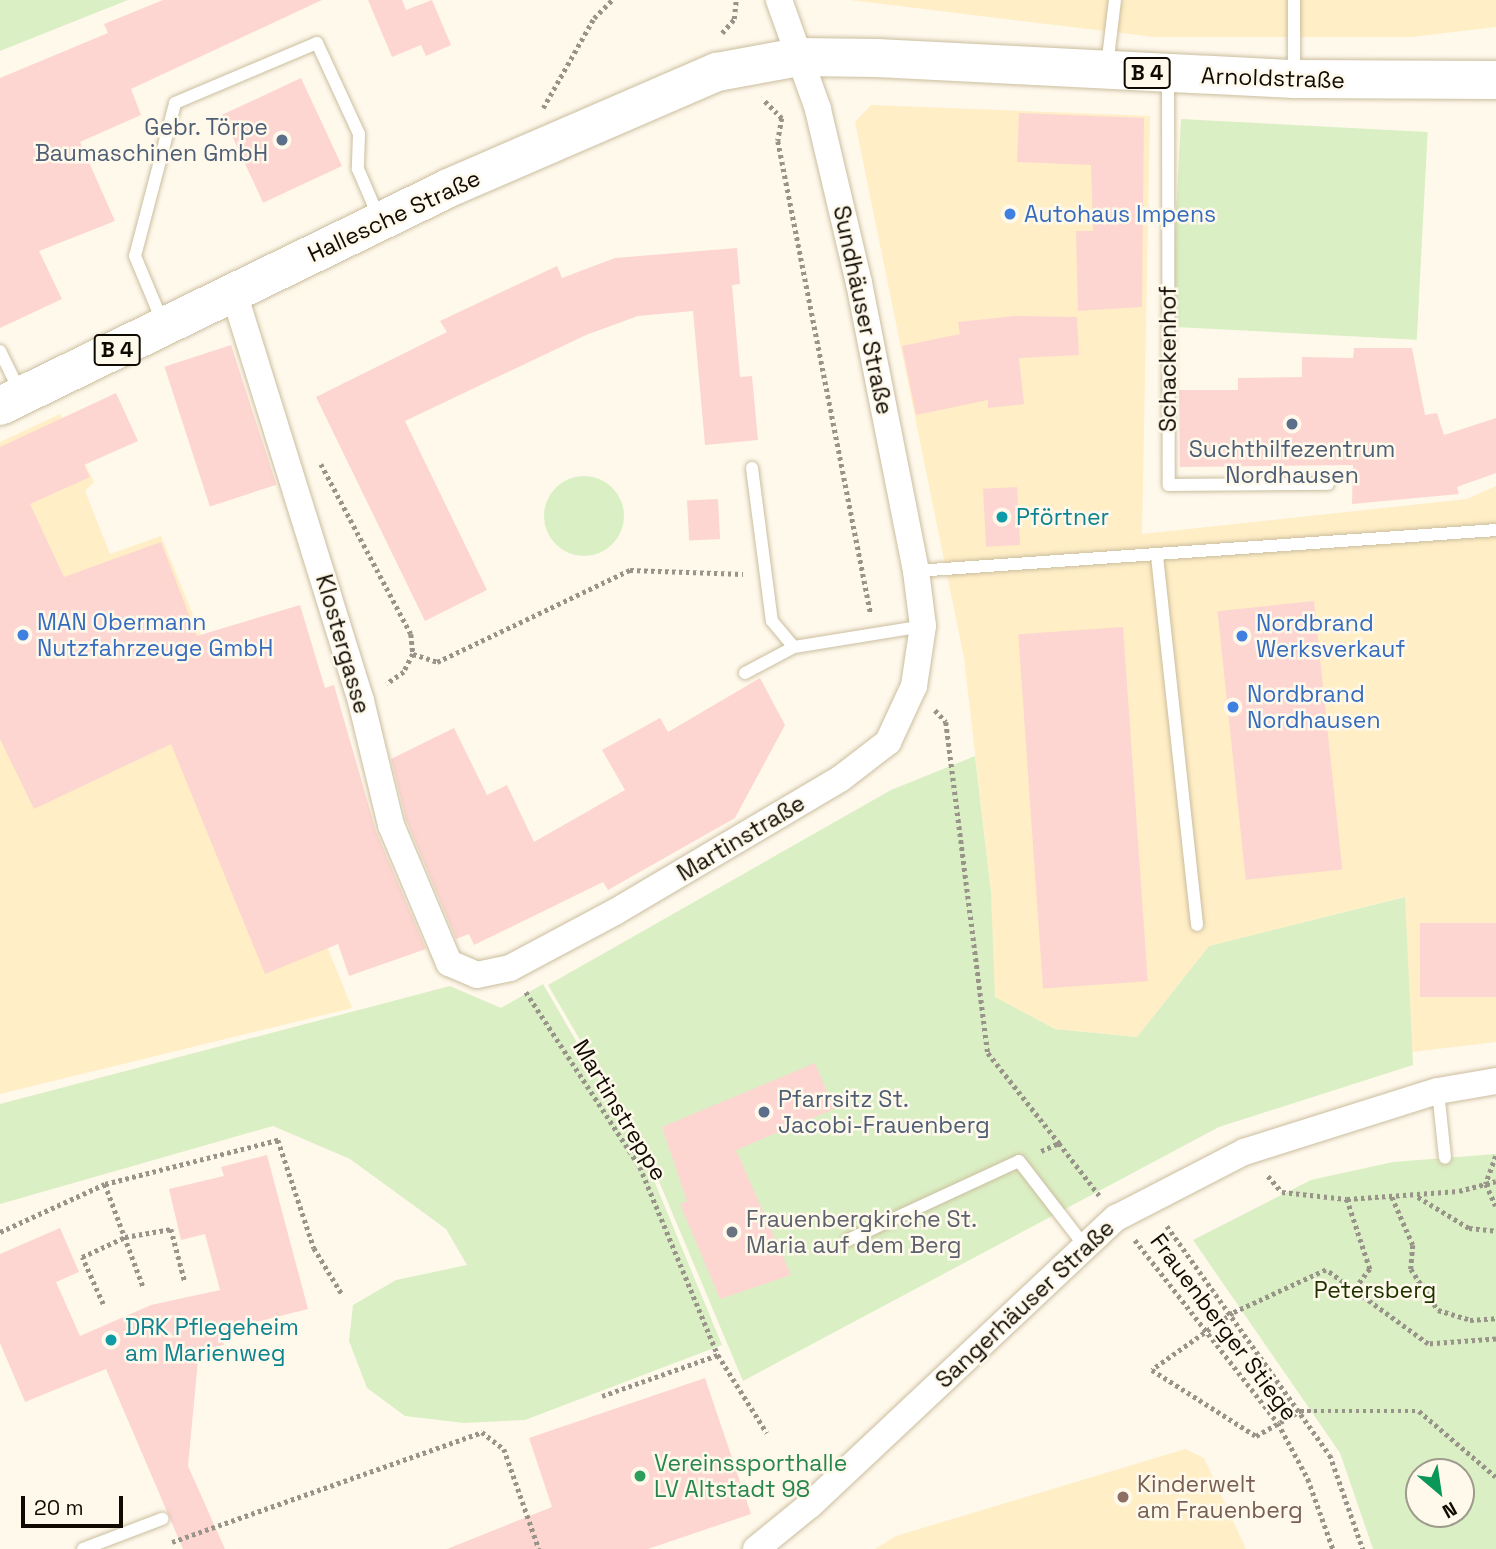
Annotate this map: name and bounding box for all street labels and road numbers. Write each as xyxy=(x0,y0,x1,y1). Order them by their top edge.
road number: B 4 xyxy=(1122,56,1172,90)
street label: Arnoldstraße xyxy=(1201,62,1345,94)
street label: Hallesche Straße xyxy=(303,164,485,268)
street label: Sundhäuser Straße xyxy=(827,203,899,417)
street label: Schackenhof xyxy=(1154,286,1182,432)
road number: B 4 xyxy=(92,332,142,368)
street label: Klostergasse xyxy=(310,571,376,717)
street label: Martinstraße xyxy=(672,789,810,887)
street label: Martinstreppe xyxy=(567,1034,673,1186)
street label: Sangerhäuser Straße xyxy=(930,1214,1120,1394)
street label: Frauenberger Stiege xyxy=(1145,1228,1303,1426)

